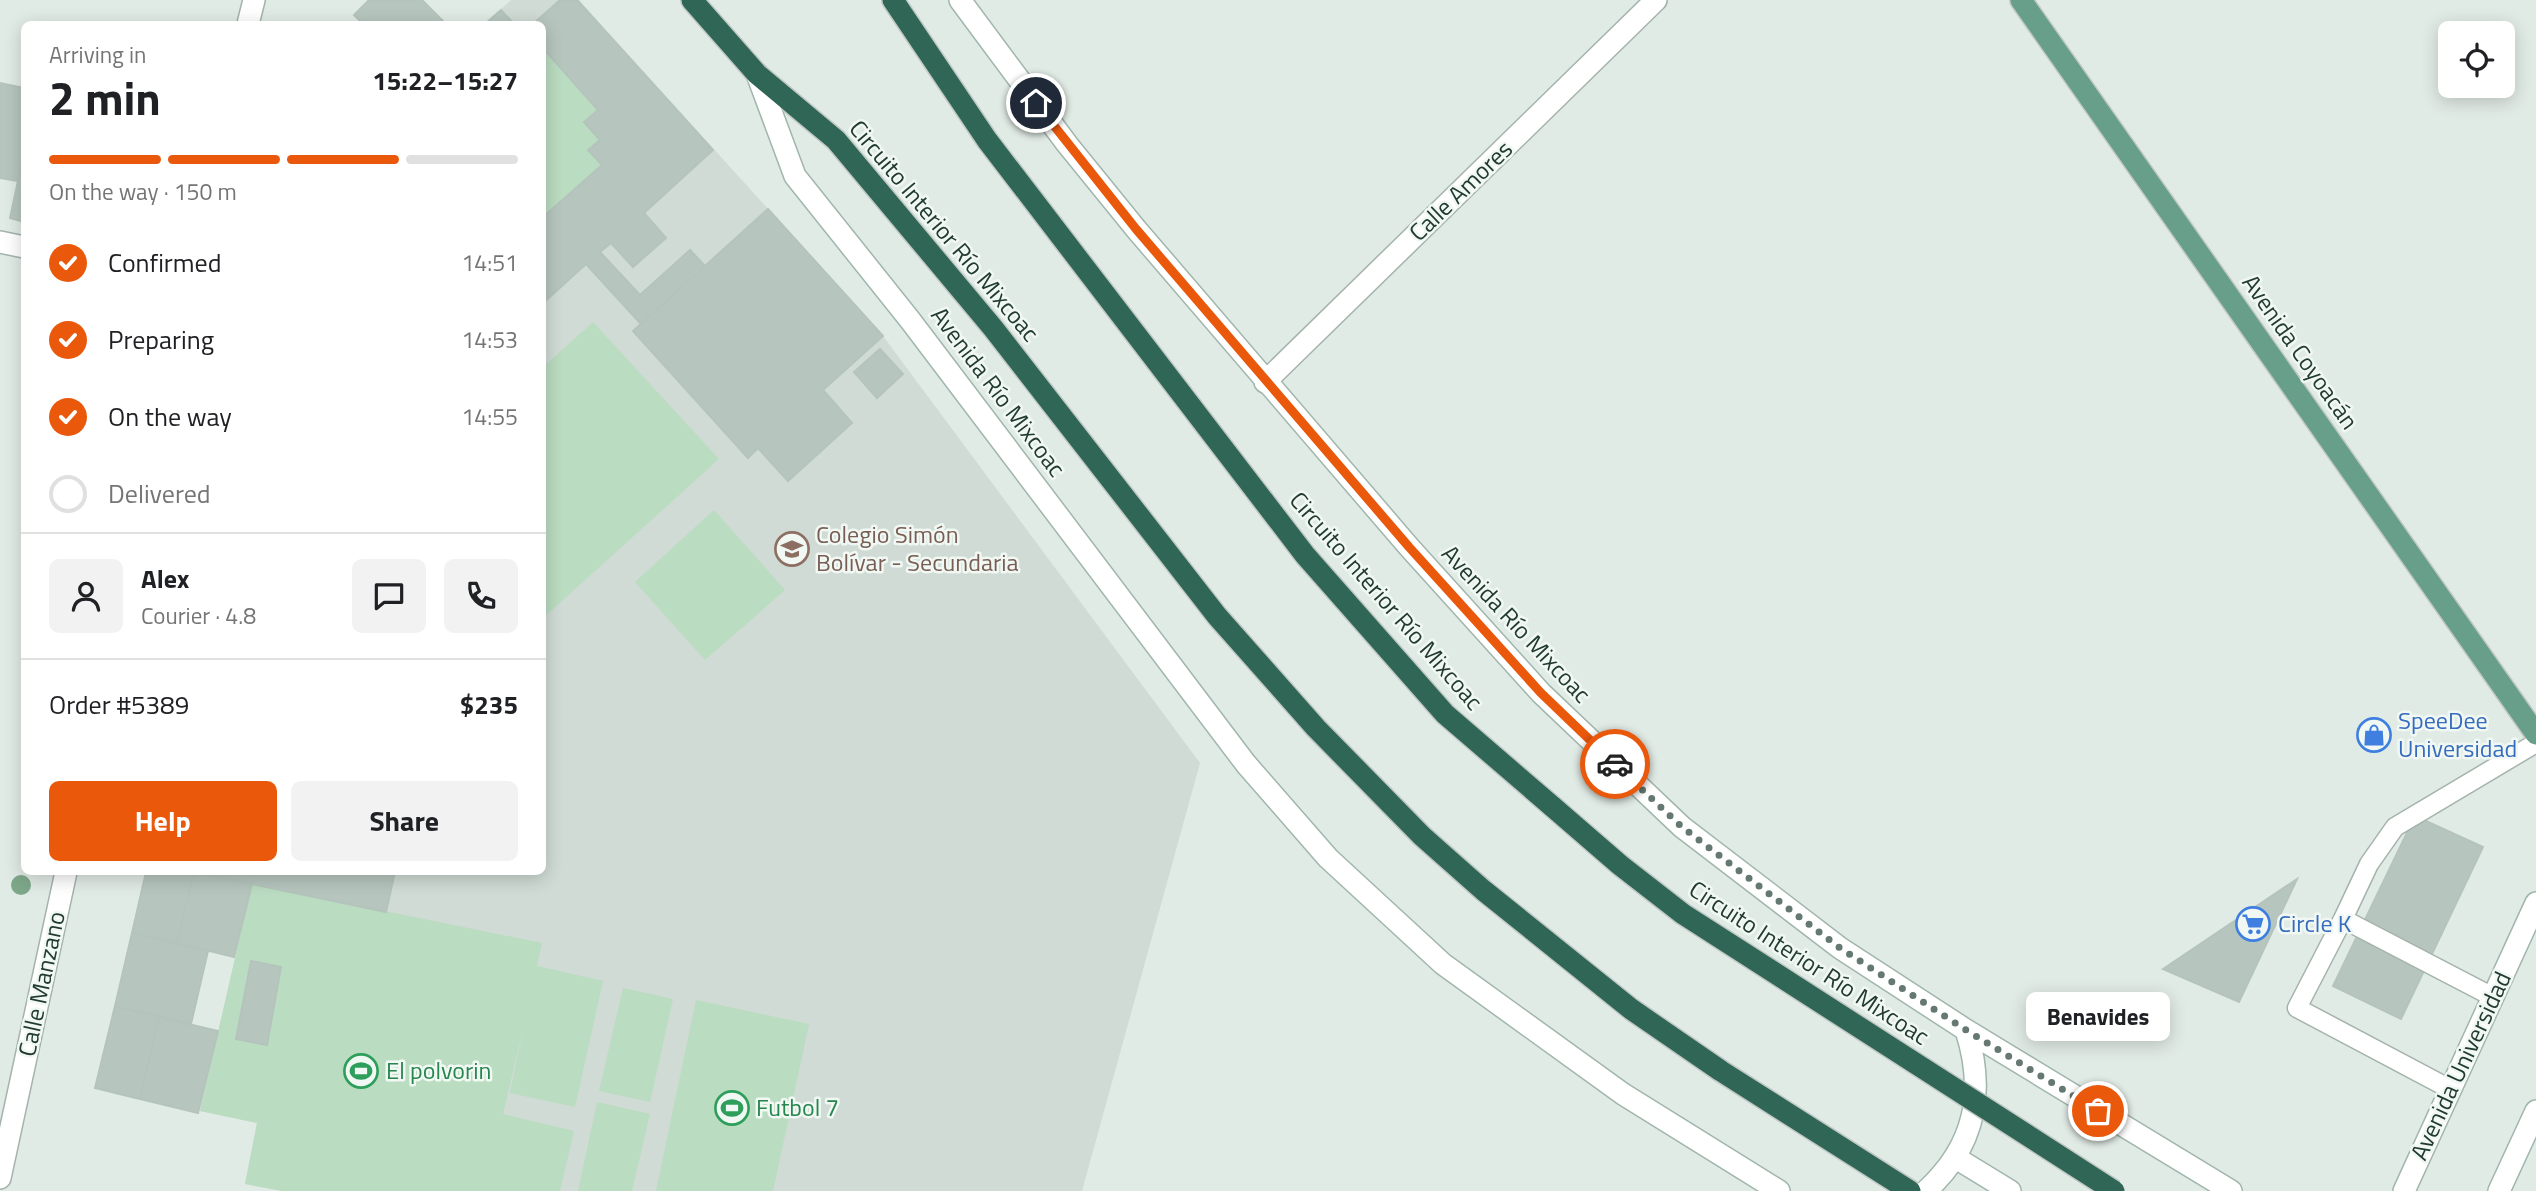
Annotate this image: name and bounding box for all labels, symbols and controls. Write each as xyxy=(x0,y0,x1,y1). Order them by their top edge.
map controls xyxy=(2438,21,2515,98)
button: locate xyxy=(2438,21,2515,98)
text: Arriving in xyxy=(49,37,146,72)
text: 15:22–15:27 xyxy=(372,61,518,100)
text: 2 min xyxy=(49,63,161,133)
pin xyxy=(1006,73,1066,133)
icon: home xyxy=(1017,84,1055,122)
street label: Circuito Interior Río Mixcoac xyxy=(841,112,1048,349)
street label: Calle Amores xyxy=(1400,132,1520,249)
text: On the way · 150 m xyxy=(49,174,237,209)
text: Confirmed xyxy=(108,243,222,282)
icon: check xyxy=(49,244,87,282)
text: 14:51 xyxy=(461,245,518,280)
street label: Avenida Coyoacán xyxy=(2234,266,2368,436)
street label: Avenida Río Mixcoac xyxy=(923,299,1075,484)
text: Preparing xyxy=(108,320,214,359)
icon: check xyxy=(49,321,87,359)
text: 14:53 xyxy=(461,322,518,357)
text: On the way xyxy=(108,397,232,436)
icon: check xyxy=(49,398,87,436)
text: 14:55 xyxy=(461,399,518,434)
text: Delivered xyxy=(108,474,211,513)
street label: Circuito Interior Río Mixcoac xyxy=(1281,483,1492,718)
place label: Colegio Simón Bolívar - Secundaria xyxy=(816,516,1019,580)
school or university icon: Colegio Simón Bolívar - Secundaria xyxy=(773,530,811,568)
street label: Avenida Río Mixcoac xyxy=(1434,536,1600,711)
button: person xyxy=(49,559,123,633)
text: Alex xyxy=(141,559,189,598)
button: chat xyxy=(352,559,426,633)
button: phone xyxy=(444,559,518,633)
text: Courier · 4.8 xyxy=(141,598,256,633)
text: Order #5389 xyxy=(49,685,189,724)
text: $235 xyxy=(460,685,518,724)
place label: SpeeDee Universidad xyxy=(2398,702,2517,766)
shop icon: SpeeDee Universidad xyxy=(2355,716,2393,754)
courier xyxy=(1580,729,1650,799)
icon: car xyxy=(1596,745,1634,783)
button: Help xyxy=(49,781,277,861)
button: Share xyxy=(291,781,518,861)
street label: Circuito Interior Río Mixcoac xyxy=(1682,871,1937,1053)
supermarket icon: Circle K xyxy=(2234,905,2272,943)
place label: Circle K xyxy=(2278,905,2352,941)
street label: Calle Manzano xyxy=(8,908,74,1060)
street label: Avenida Universidad xyxy=(2401,965,2520,1166)
callout: Benavides xyxy=(2026,992,2170,1041)
text: Benavides xyxy=(2047,999,2149,1034)
sports icon: El polvorin xyxy=(342,1052,380,1090)
place label: El polvorin xyxy=(386,1052,491,1088)
pin xyxy=(2068,1081,2128,1141)
sports icon: Futbol 7 xyxy=(713,1089,751,1127)
place label: Futbol 7 xyxy=(756,1089,839,1125)
icon: bag xyxy=(2079,1092,2117,1130)

